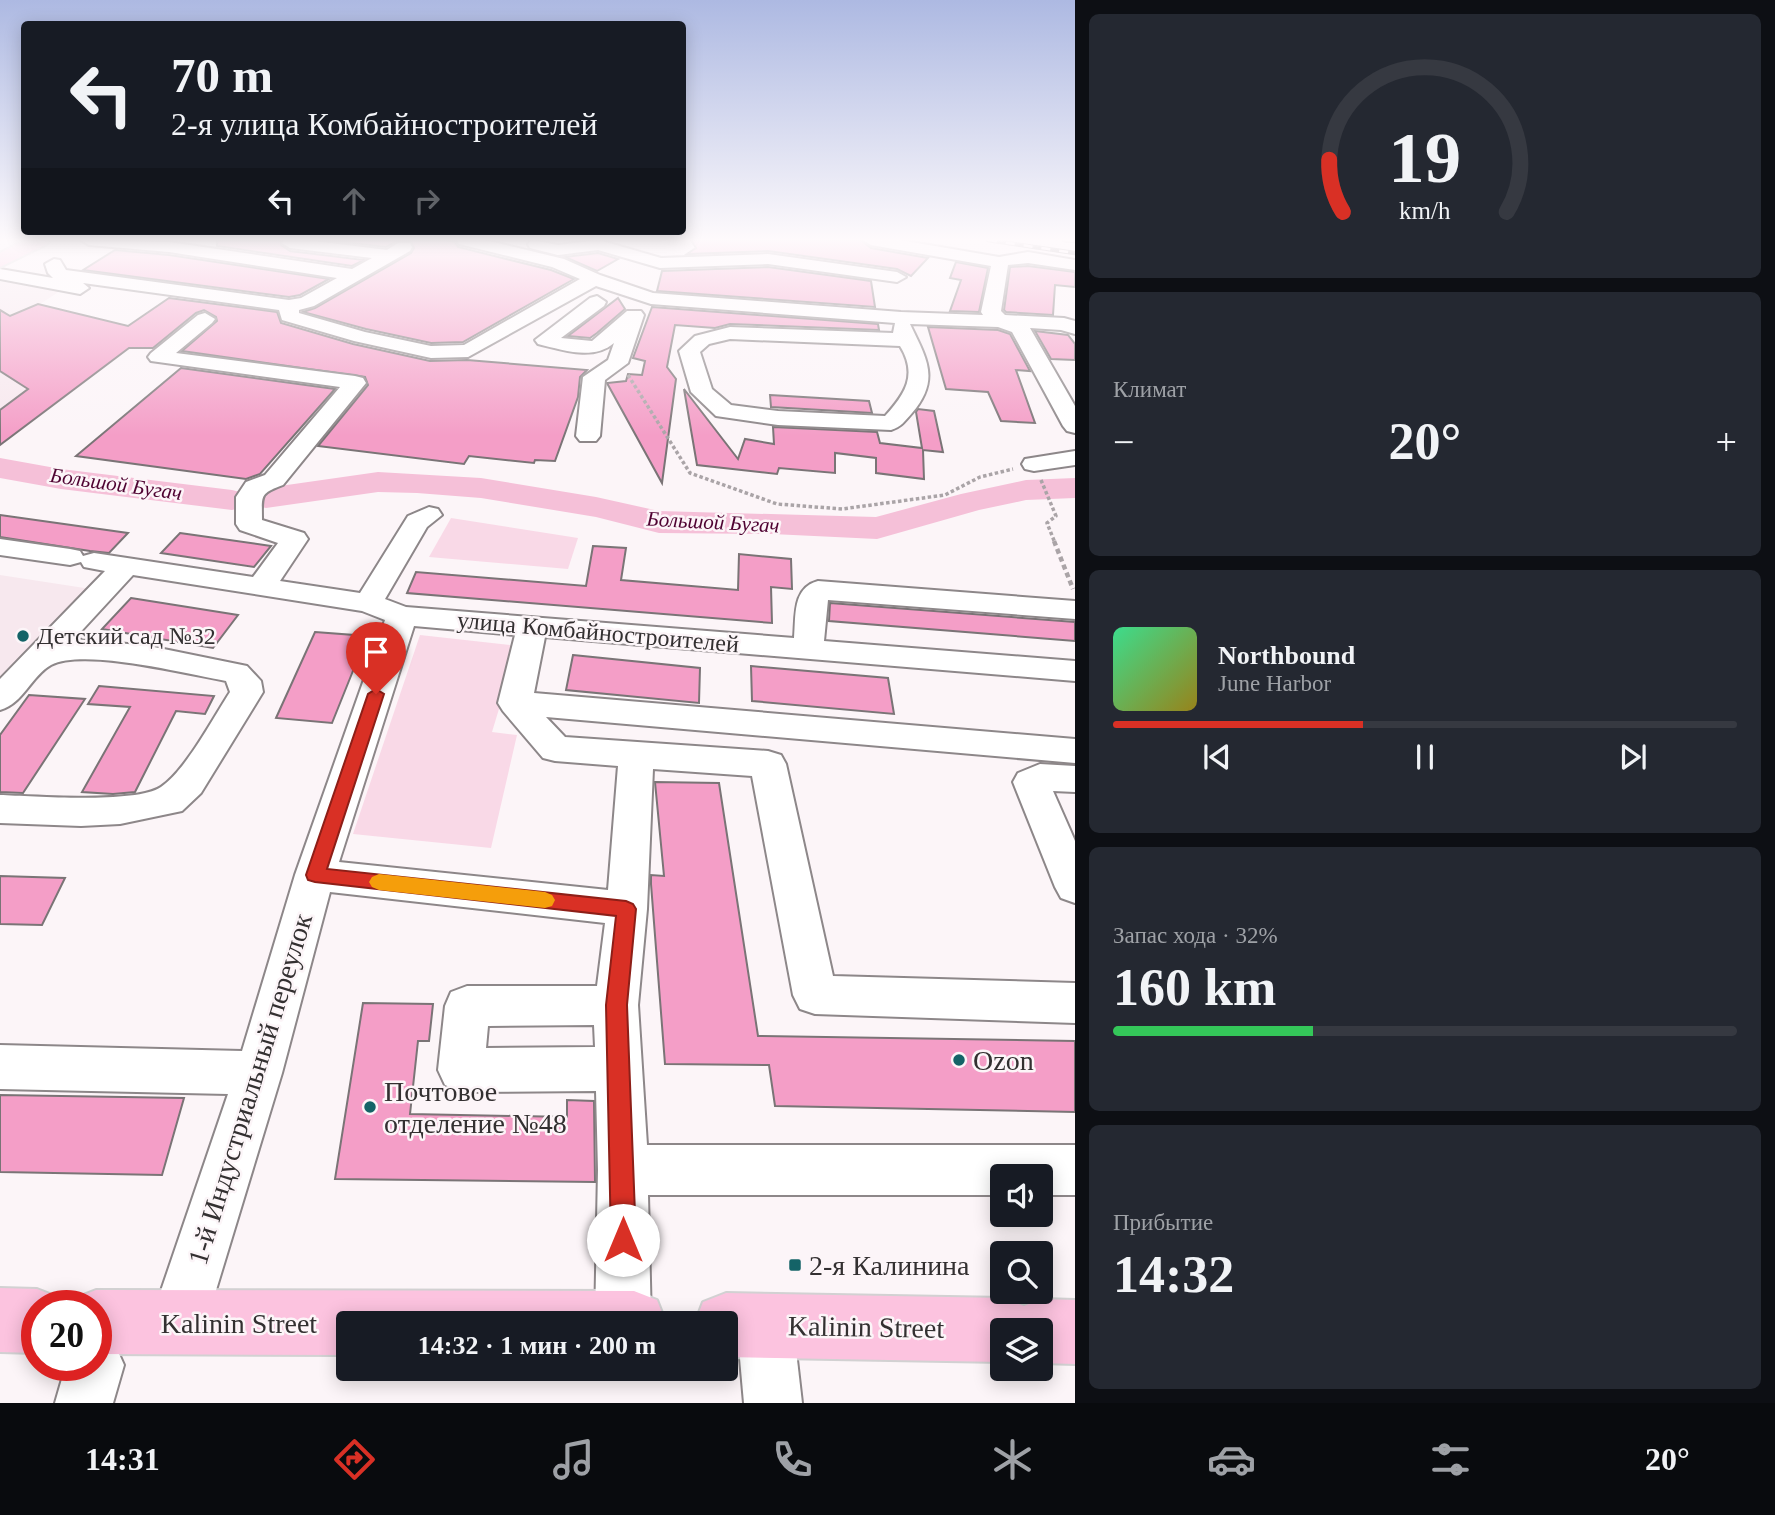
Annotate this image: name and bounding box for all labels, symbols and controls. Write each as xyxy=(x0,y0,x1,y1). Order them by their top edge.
text: 70 m xyxy=(171,48,273,103)
icon: left xyxy=(56,49,147,140)
text: 2-я улица Комбайностроителей xyxy=(171,106,598,142)
text: 19 xyxy=(1389,117,1461,198)
icon: left xyxy=(262,182,300,220)
icon: ahead xyxy=(335,182,373,220)
icon: right xyxy=(408,182,446,220)
text: km/h xyxy=(1399,197,1451,224)
text: Климат xyxy=(1113,377,1186,402)
text: 20° xyxy=(1389,413,1461,470)
text: − xyxy=(1113,421,1134,463)
text: + xyxy=(1716,421,1737,463)
water label: Большой Бугач xyxy=(47,463,184,505)
water label: Большой Бугач xyxy=(645,506,780,537)
street label: улица Комбайностроителей xyxy=(456,607,740,657)
pin xyxy=(346,622,406,694)
place label: Детский сад №32 xyxy=(37,623,216,649)
marker: Детский сад №32 xyxy=(15,628,31,644)
icon: arrive xyxy=(357,633,395,671)
text: Northbound xyxy=(1218,641,1355,670)
text: June Harbor xyxy=(1218,671,1331,696)
icon: previous xyxy=(1198,738,1236,776)
icon: pause xyxy=(1406,738,1444,776)
icon: next xyxy=(1614,738,1652,776)
street label: 1-й Индустриальный переулок xyxy=(182,909,318,1268)
text: Запас хода · 32% xyxy=(1113,923,1278,948)
text: 160 km xyxy=(1113,959,1276,1016)
place label: Ozon xyxy=(973,1045,1034,1076)
marker: Ozon xyxy=(951,1052,967,1068)
place label: Почтовое отделение №48 xyxy=(384,1076,567,1139)
marker: Почтовое отделение №48 xyxy=(362,1099,378,1115)
map controls xyxy=(990,1164,1053,1381)
button: sound xyxy=(990,1164,1053,1227)
position arrow xyxy=(586,1203,660,1277)
text: Прибытие xyxy=(1113,1210,1213,1235)
button: search xyxy=(990,1241,1053,1304)
text: 14:32 xyxy=(1113,1246,1234,1303)
place label: 2-я Калинина xyxy=(809,1250,970,1281)
marker: 2-я Калинина xyxy=(787,1257,803,1273)
speed limit sign: 20 xyxy=(21,1290,112,1381)
street label: Kalinin Street xyxy=(161,1308,317,1339)
street label: Kalinin Street xyxy=(788,1310,945,1344)
button: layers xyxy=(990,1318,1053,1381)
text: 14:32 · 1 мин · 200 m xyxy=(418,1331,656,1360)
icon: directions xyxy=(330,1435,379,1484)
icon: music xyxy=(549,1435,598,1484)
icon: phone xyxy=(768,1435,817,1484)
icon: climate xyxy=(988,1435,1037,1484)
icon: car xyxy=(1207,1435,1256,1484)
icon: filters xyxy=(1426,1435,1475,1484)
text: 14:31 xyxy=(85,1441,160,1477)
text: 20° xyxy=(1645,1441,1690,1477)

